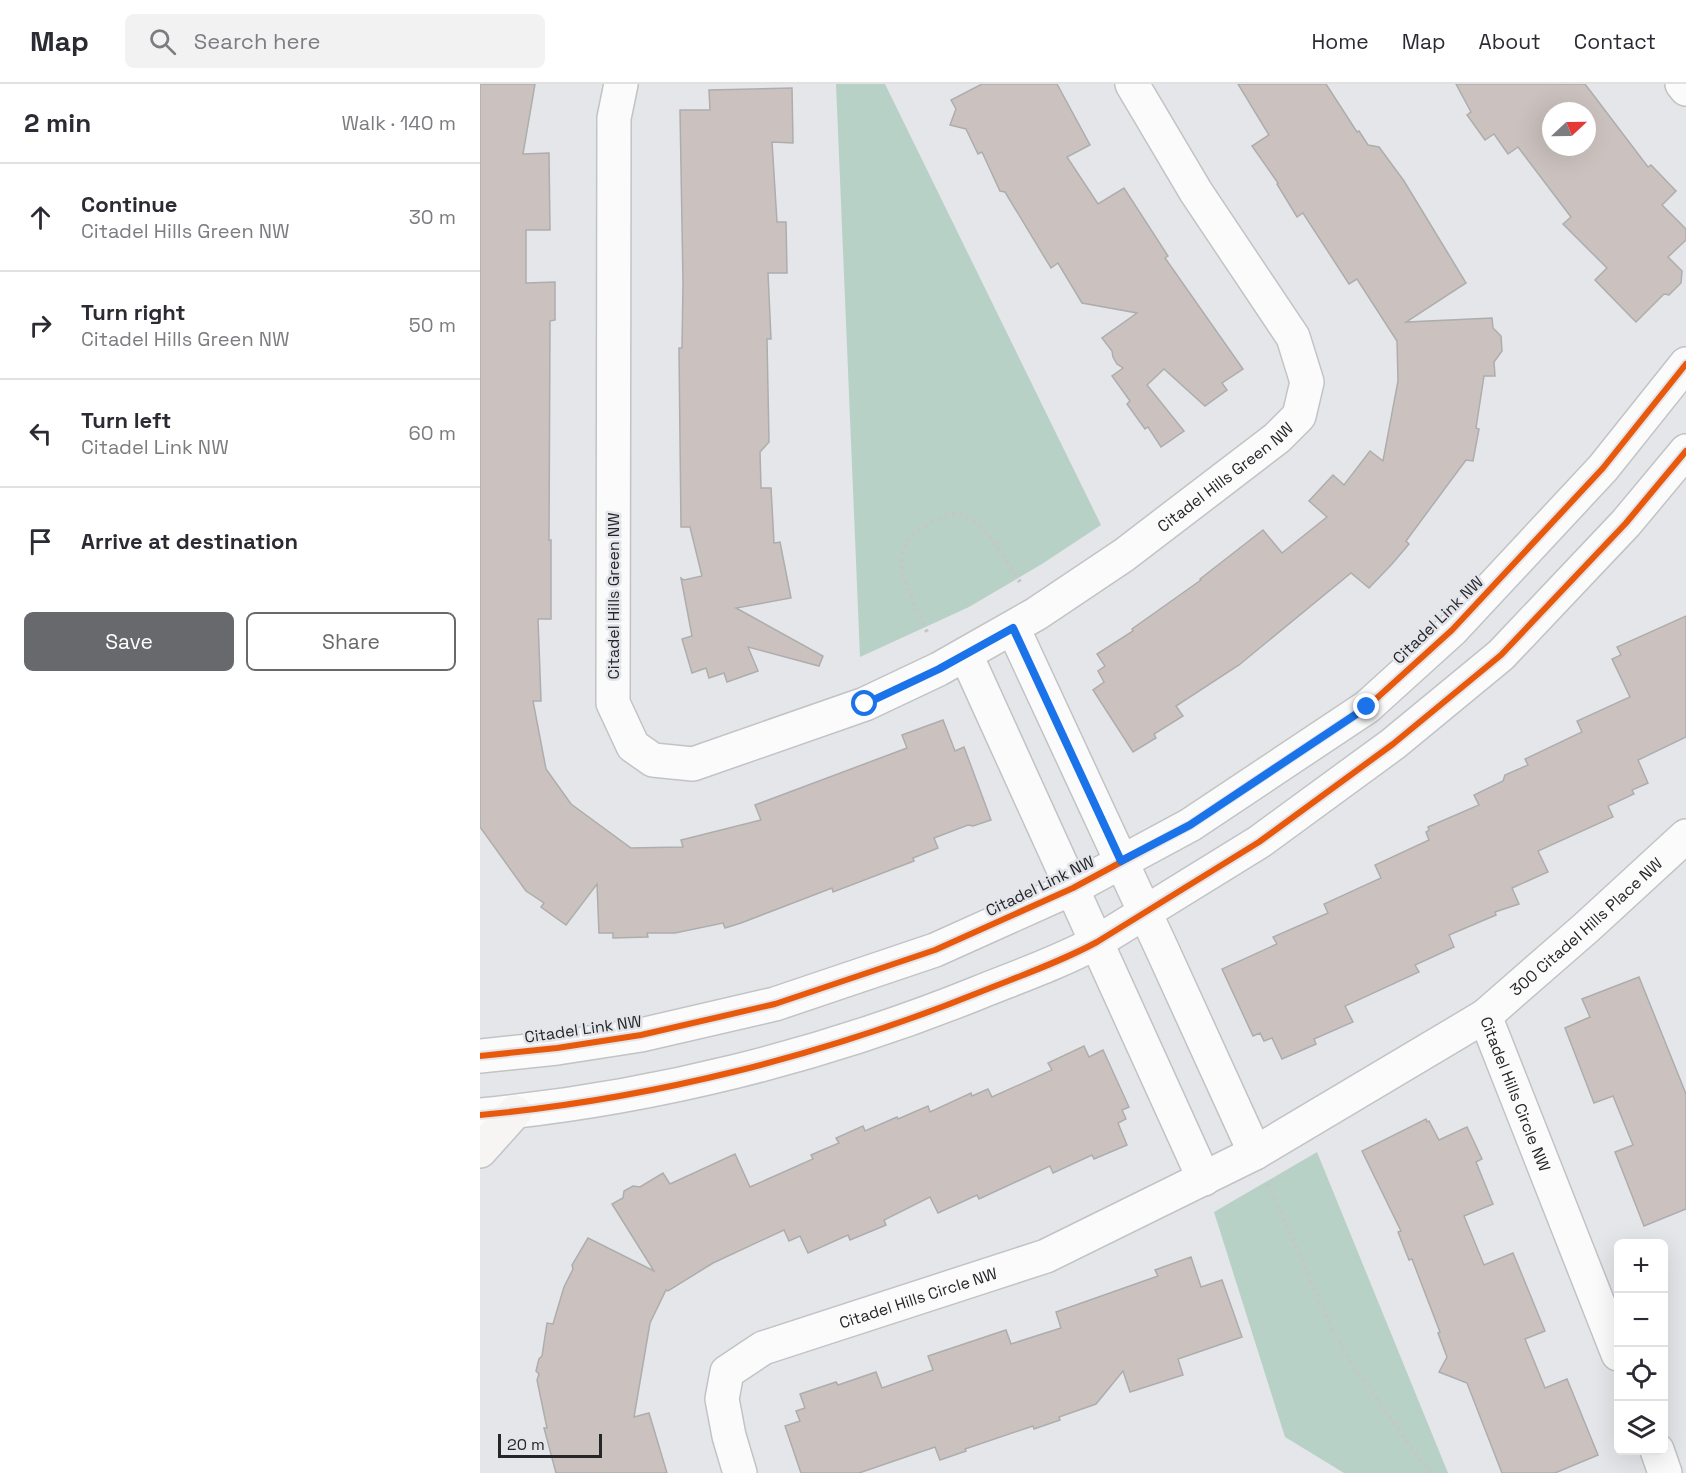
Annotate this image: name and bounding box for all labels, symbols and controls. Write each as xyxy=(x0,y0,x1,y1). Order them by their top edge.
search box xyxy=(125,14,545,68)
text: Map xyxy=(30,23,89,59)
icon: search xyxy=(146,25,179,58)
text: Search here xyxy=(194,27,321,55)
text: Home xyxy=(1311,28,1369,55)
text: Map xyxy=(1402,28,1446,55)
text: About xyxy=(1479,28,1541,55)
text: Contact xyxy=(1574,28,1656,55)
north arrow xyxy=(1542,102,1596,156)
text: 2 min xyxy=(24,106,91,140)
text: Walk · 140 m xyxy=(342,110,456,136)
text: Continue xyxy=(81,190,177,218)
icon: ahead xyxy=(24,201,57,234)
text: 30 m xyxy=(409,204,456,230)
text: Citadel Hills Green NW xyxy=(81,218,290,244)
text: Turn right xyxy=(81,298,186,326)
icon: right xyxy=(24,309,57,342)
text: 50 m xyxy=(409,312,456,338)
text: Citadel Hills Green NW xyxy=(81,326,290,352)
text: Turn left xyxy=(81,406,171,434)
icon: left xyxy=(24,417,57,450)
street label: Citadel Hills Green NW xyxy=(1153,417,1298,536)
text: 60 m xyxy=(409,420,456,446)
text: Citadel Link NW xyxy=(81,434,229,460)
street label: Citadel Hills Green NW xyxy=(603,513,624,679)
icon: arrive xyxy=(24,525,57,558)
text: Arrive at destination xyxy=(81,527,298,555)
street label: Citadel Link NW xyxy=(1388,571,1488,669)
button: Save xyxy=(24,612,234,671)
button: Share xyxy=(246,612,456,671)
route start xyxy=(851,690,877,716)
route end xyxy=(1353,693,1379,719)
street label: Citadel Link NW xyxy=(982,851,1098,921)
street label: 300 Citadel Hills Place NW xyxy=(1505,853,1667,1000)
street label: Citadel Link NW xyxy=(523,1010,643,1048)
street label: Citadel Hills Circle NW xyxy=(1476,1013,1556,1174)
map controls xyxy=(1614,1239,1668,1455)
button: + xyxy=(1614,1239,1668,1293)
street label: Citadel Hills Circle NW xyxy=(836,1262,1000,1333)
button: − xyxy=(1614,1293,1668,1347)
button: locate xyxy=(1614,1347,1668,1401)
button: layers xyxy=(1614,1401,1668,1455)
scale bar xyxy=(498,1431,602,1458)
text: 20 m xyxy=(507,1434,545,1455)

